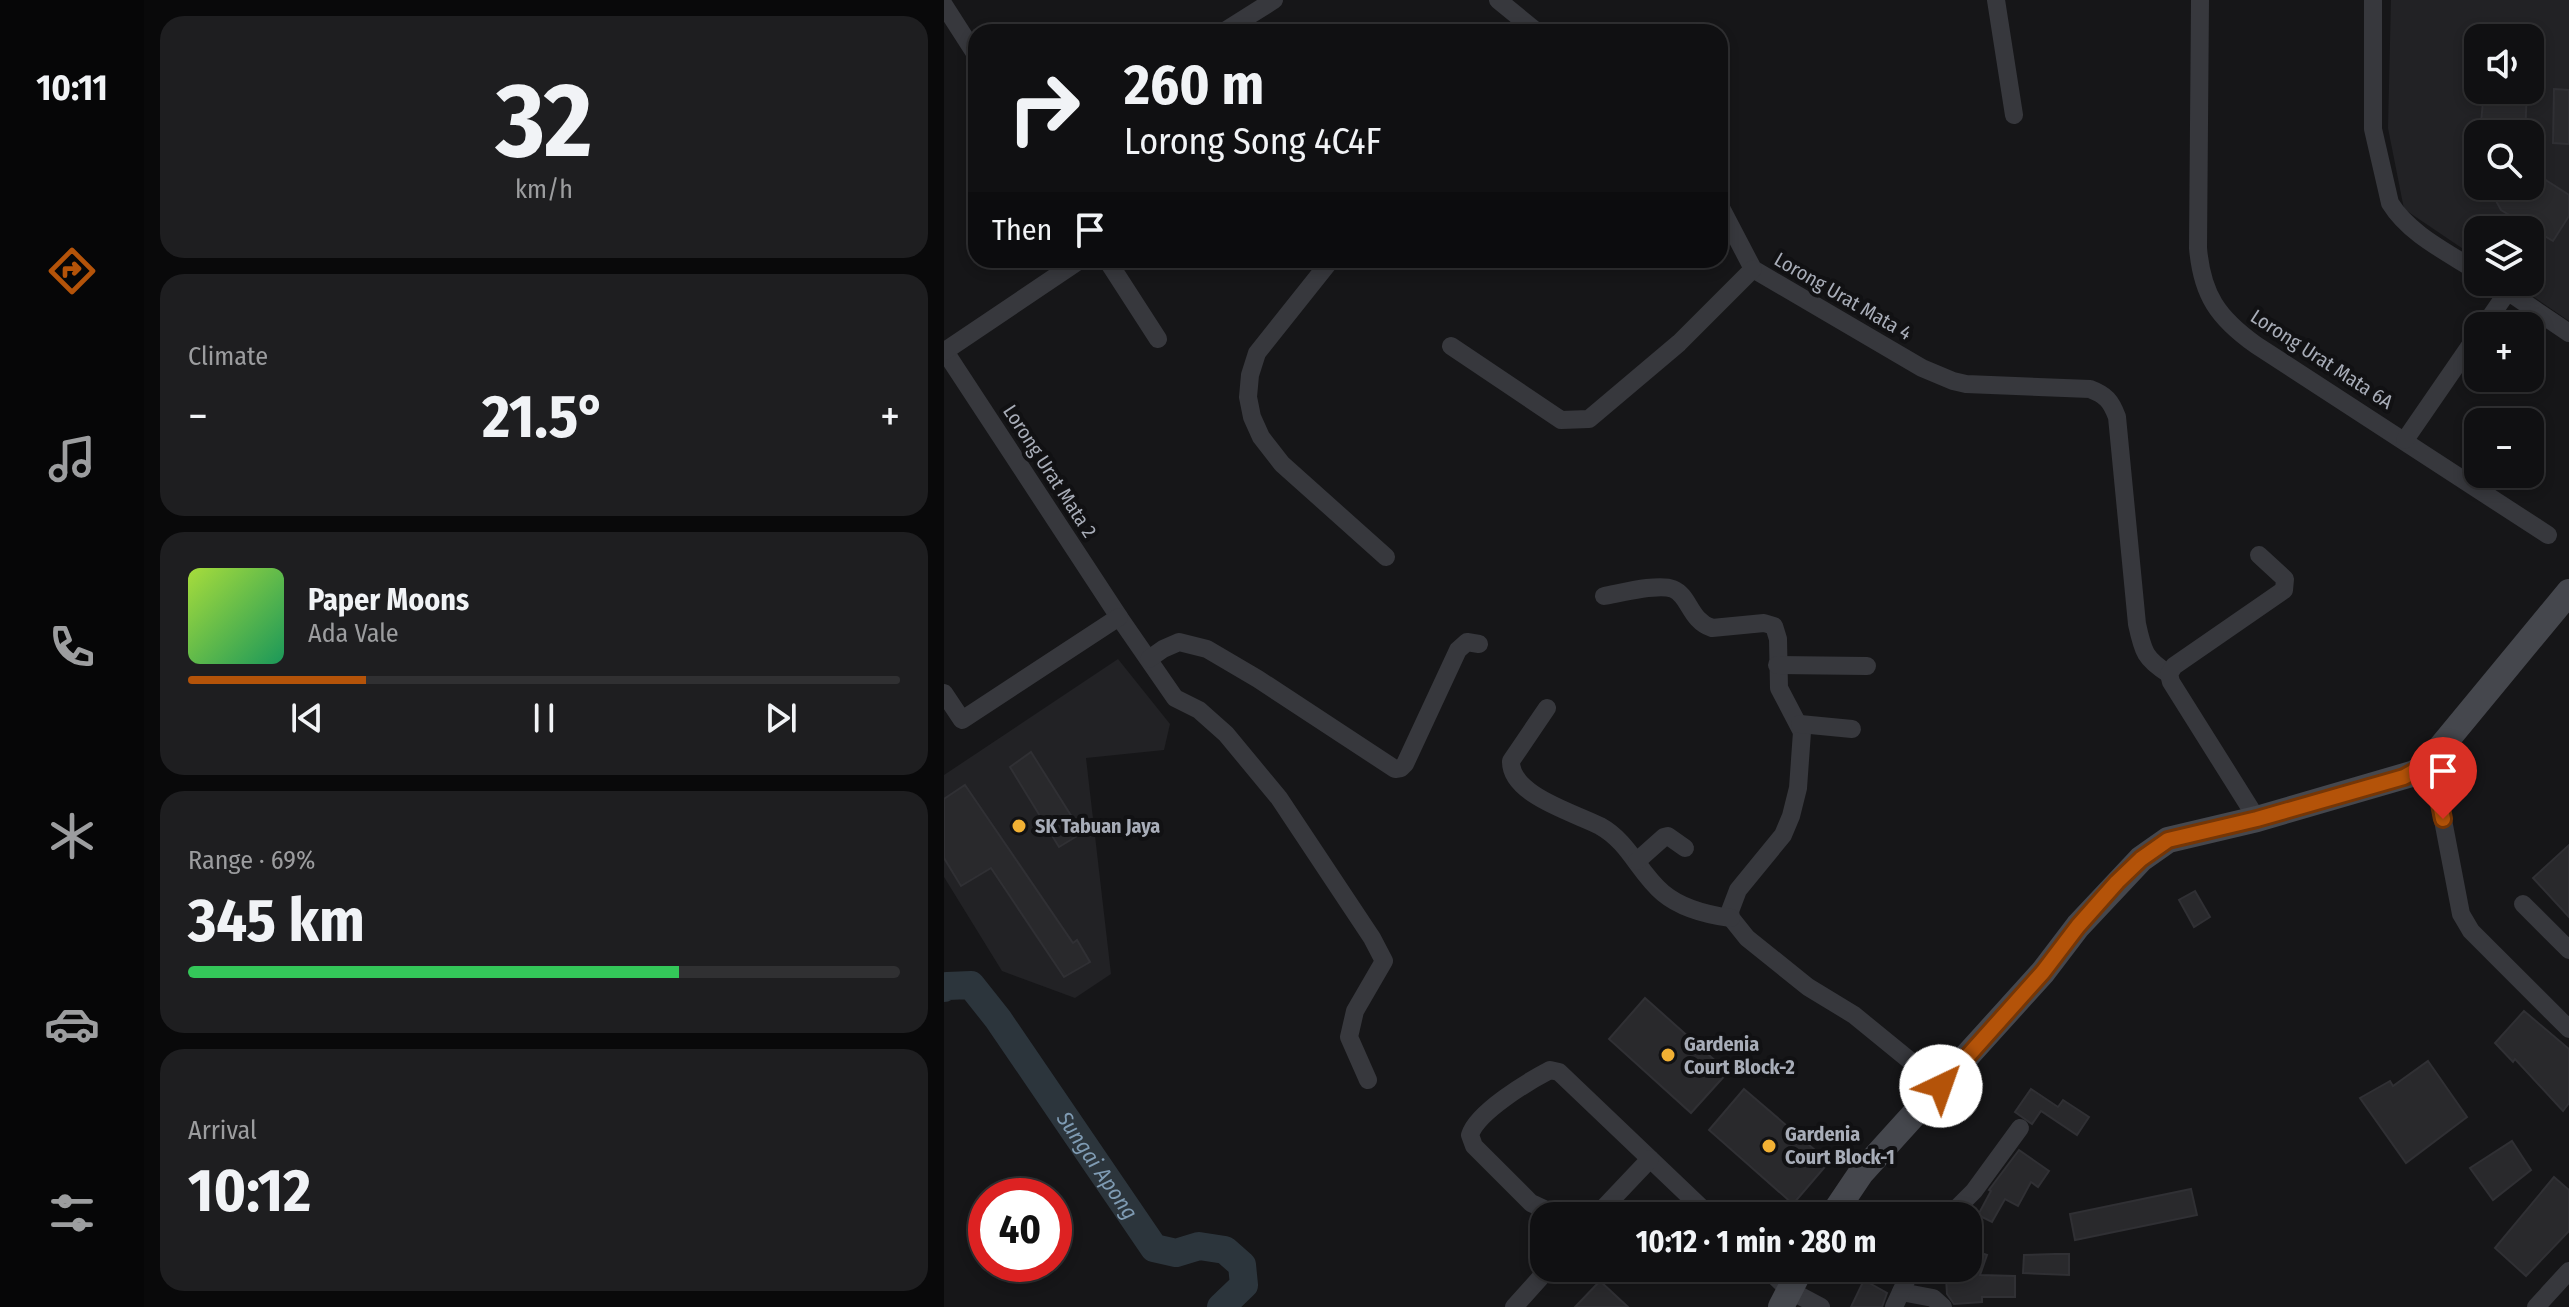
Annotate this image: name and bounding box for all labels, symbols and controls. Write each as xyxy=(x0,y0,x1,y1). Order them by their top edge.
map controls xyxy=(2464,24,2544,488)
button: sound xyxy=(2464,24,2544,104)
text: 260 m xyxy=(1124,52,1264,119)
icon: right xyxy=(992,56,1096,160)
text: 32 xyxy=(496,59,592,184)
text: 10:11 xyxy=(36,66,108,110)
text: Lorong Song 4C4F xyxy=(1124,120,1381,164)
button: search xyxy=(2464,120,2544,200)
text: km/h xyxy=(515,174,573,205)
icon: arrive xyxy=(1068,208,1112,252)
text: Then xyxy=(992,212,1052,248)
button: layers xyxy=(2464,216,2544,296)
icon: directions xyxy=(44,243,100,299)
street label: Lorong Urat Mata 4 xyxy=(1770,247,1916,345)
street label: Lorong Urat Mata 6A xyxy=(2246,304,2398,414)
button: + xyxy=(2464,312,2544,392)
text: Climate xyxy=(188,341,268,372)
text: 21.5° xyxy=(482,381,606,453)
text: − xyxy=(188,390,208,443)
text: + xyxy=(880,390,900,443)
street label: Lorong Urat Mata 2 xyxy=(998,400,1102,542)
button: − xyxy=(2464,408,2544,488)
icon: music xyxy=(44,431,100,487)
text: Paper Moons xyxy=(308,582,469,618)
text: Ada Vale xyxy=(308,618,399,649)
icon: phone xyxy=(44,619,100,675)
icon: previous xyxy=(285,696,329,740)
icon: pause xyxy=(522,696,566,740)
icon: next xyxy=(759,696,803,740)
pin xyxy=(2409,737,2477,819)
icon: arrive xyxy=(2421,749,2465,793)
icon: climate xyxy=(44,808,100,864)
place label: SK Tabuan Jaya xyxy=(1035,814,1160,838)
marker: SK Tabuan Jaya xyxy=(1010,817,1028,835)
text: Range · 69% xyxy=(188,845,315,876)
text: 345 km xyxy=(188,885,365,957)
icon: car xyxy=(44,996,100,1052)
place label: Gardenia Court Block-2 xyxy=(1684,1032,1795,1079)
position arrow xyxy=(1899,1044,1983,1128)
marker: Gardenia Court Block-2 xyxy=(1659,1046,1677,1064)
water label: Sungai Apong xyxy=(1051,1105,1144,1224)
text: Arrival xyxy=(188,1115,257,1146)
place label: Gardenia Court Block-1 xyxy=(1785,1122,1895,1169)
marker: Gardenia Court Block-1 xyxy=(1760,1137,1778,1155)
text: 10:12 xyxy=(188,1155,311,1227)
speed limit sign: 40 xyxy=(968,1178,1072,1282)
icon: filters xyxy=(44,1185,100,1241)
text: 10:12 · 1 min · 280 m xyxy=(1636,1224,1876,1260)

